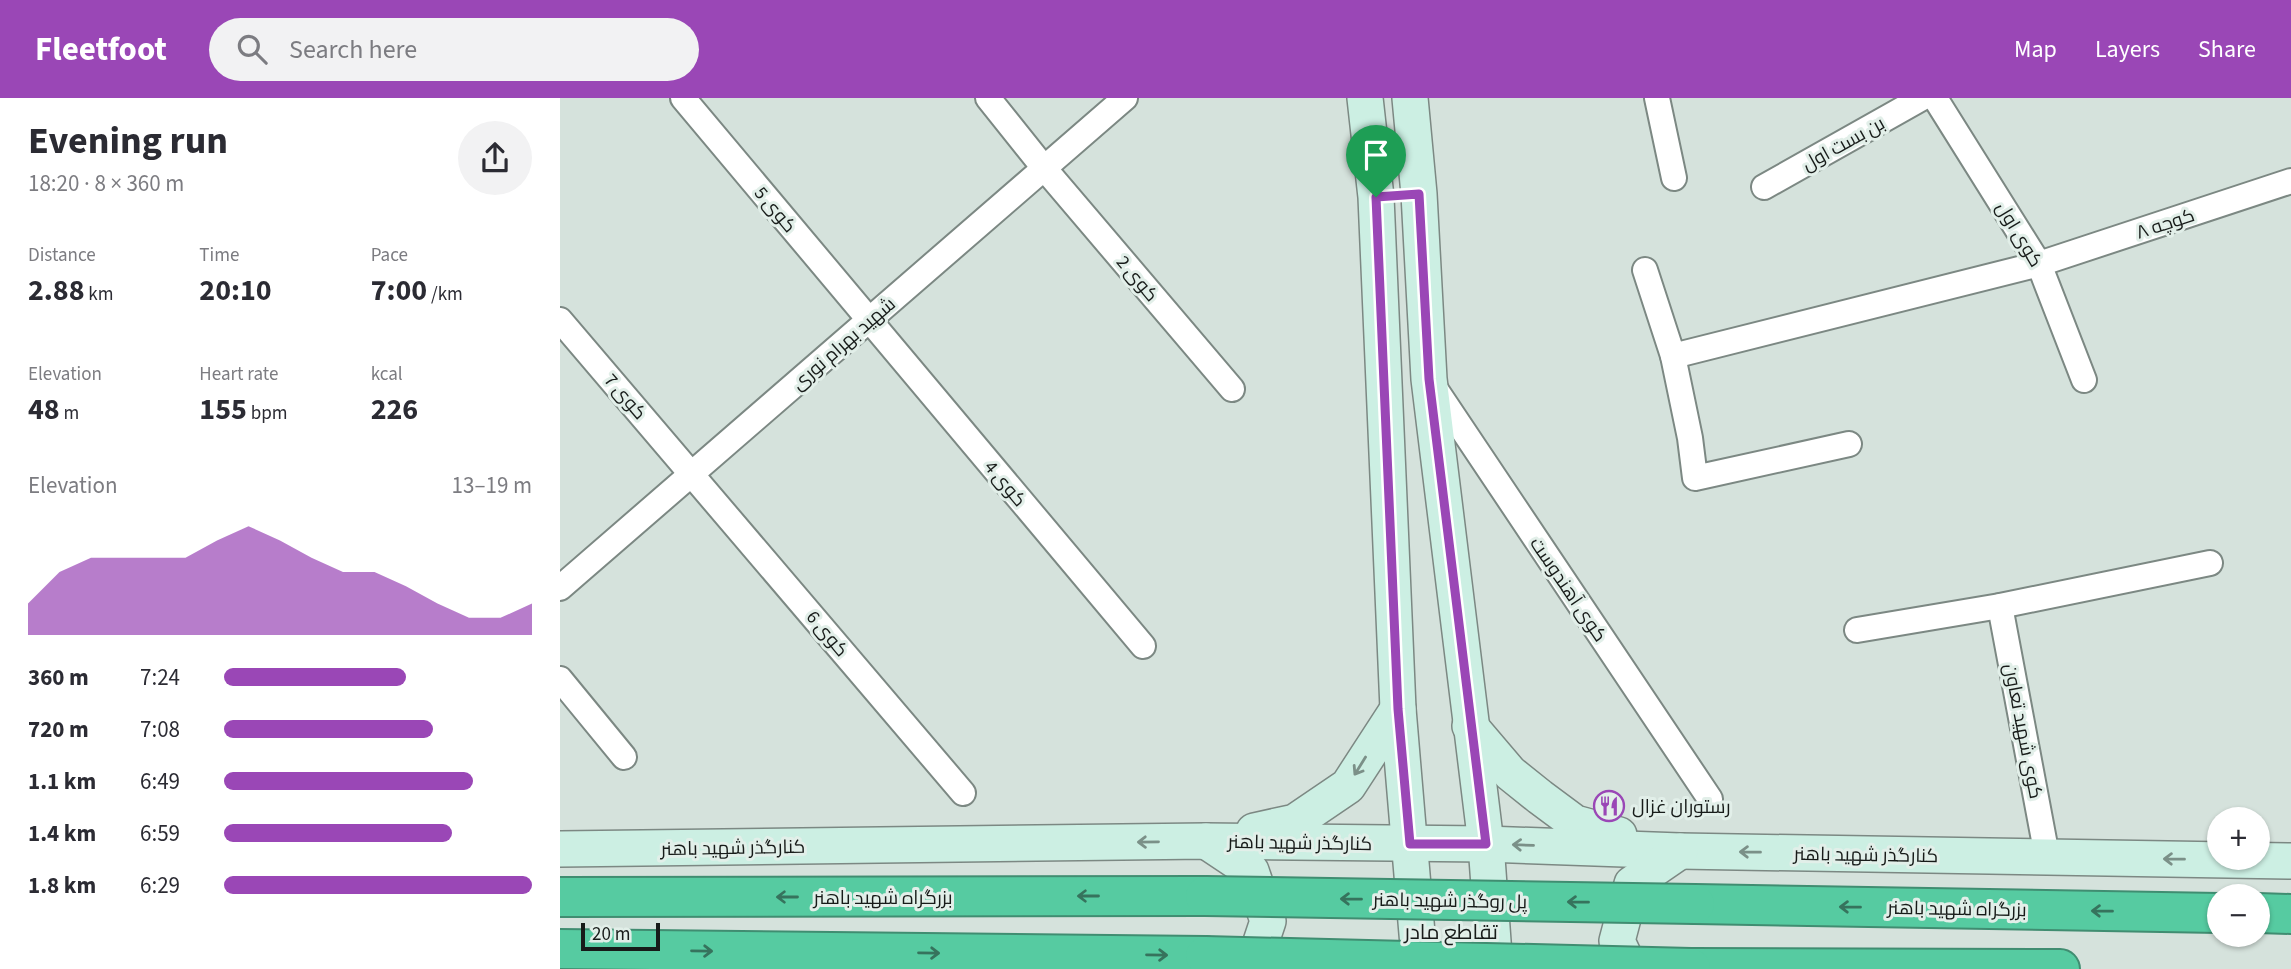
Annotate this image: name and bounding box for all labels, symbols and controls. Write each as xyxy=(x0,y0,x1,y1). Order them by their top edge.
search box xyxy=(209,18,699,81)
text: Fleetfoot xyxy=(35,26,167,73)
icon: search xyxy=(233,30,271,68)
text: Search here xyxy=(289,31,417,68)
text: Map xyxy=(2014,32,2057,67)
text: Layers xyxy=(2095,32,2160,67)
text: Share xyxy=(2198,32,2256,67)
street label: بن بست اول xyxy=(1797,110,1890,178)
text: Evening run xyxy=(28,114,228,168)
button: share xyxy=(458,121,532,195)
pin xyxy=(1346,125,1406,197)
icon: arrive xyxy=(1357,136,1395,174)
text: 18:20 · 8 × 360 m xyxy=(28,167,184,200)
street label: کوی 5 xyxy=(747,181,802,239)
street label: کوی اول xyxy=(1989,197,2049,273)
street label: کوچه ۸ xyxy=(2133,202,2198,247)
text: Distance xyxy=(28,242,96,269)
text: Time xyxy=(199,242,239,269)
text: Pace xyxy=(371,242,408,269)
street label: کوی 2 xyxy=(1109,250,1164,308)
text: 2.88 xyxy=(28,269,85,312)
text: 20:10 xyxy=(199,269,272,312)
text: 7:00 xyxy=(371,269,427,312)
text: km xyxy=(85,281,114,308)
text: /km xyxy=(427,281,463,308)
street label: شهید بهرام نوری xyxy=(786,291,902,397)
text: Elevation xyxy=(28,361,102,388)
text: Heart rate xyxy=(199,361,278,388)
text: kcal xyxy=(371,361,403,388)
street label: کوی 7 xyxy=(597,368,652,426)
text: 48 xyxy=(28,388,60,431)
text: 155 xyxy=(199,388,247,431)
text: 226 xyxy=(371,388,418,431)
text: m xyxy=(60,400,79,427)
text: bpm xyxy=(247,400,287,427)
street label: کوی 4 xyxy=(977,455,1032,513)
text: Elevation xyxy=(28,469,118,502)
text: 13–19 m xyxy=(452,469,532,502)
street label: کوی آهندوست xyxy=(1523,532,1613,648)
street label: کوی 6 xyxy=(799,605,854,663)
text: 360 m xyxy=(28,661,89,694)
text: 7:24 xyxy=(140,661,180,694)
street label: کوی شهید تعاون xyxy=(1996,661,2049,801)
text: 720 m xyxy=(28,713,89,746)
text: 7:08 xyxy=(140,713,180,746)
one-way arrow xyxy=(1353,756,1368,775)
text: 1.1 km xyxy=(28,765,96,798)
text: 6:49 xyxy=(140,765,180,798)
restaurant icon: رستوران غزال xyxy=(1592,789,1626,823)
place label: رستوران غزال xyxy=(1632,794,1731,821)
map controls xyxy=(2207,807,2270,947)
button: + xyxy=(2207,807,2270,870)
text: 1.4 km xyxy=(28,817,96,850)
text: 6:59 xyxy=(140,817,180,850)
street label: کنارگذر شهید باهنر xyxy=(1226,829,1373,858)
street label: کنارگذر شهید باهنر xyxy=(659,834,806,863)
one-way arrow xyxy=(1137,835,1160,849)
one-way arrow xyxy=(1512,839,1535,852)
street label: کنارگذر شهید باهنر xyxy=(1792,841,1939,870)
one-way arrow xyxy=(1739,845,1762,859)
one-way arrow xyxy=(2163,852,2186,866)
text: 1.8 km xyxy=(28,869,96,902)
text: 6:29 xyxy=(140,869,180,902)
button: − xyxy=(2207,884,2270,947)
street label: بزرگراه شهید باهنر xyxy=(812,885,953,912)
street label: پل روگذر شهید باهنر xyxy=(1372,887,1527,916)
one-way arrow xyxy=(1077,889,1100,903)
one-way arrow xyxy=(776,890,799,904)
one-way arrow xyxy=(1339,892,1362,905)
street label: بزرگراه شهید باهنر xyxy=(1886,895,2027,924)
one-way arrow xyxy=(1567,896,1590,909)
one-way arrow xyxy=(1839,900,1862,914)
one-way arrow xyxy=(2091,904,2114,918)
district label: تقاطع مادر xyxy=(1403,917,1498,947)
scale bar xyxy=(581,920,660,952)
text: 20 m xyxy=(592,921,630,948)
one-way arrow xyxy=(690,944,713,958)
one-way arrow xyxy=(917,946,940,960)
one-way arrow xyxy=(1145,948,1168,962)

